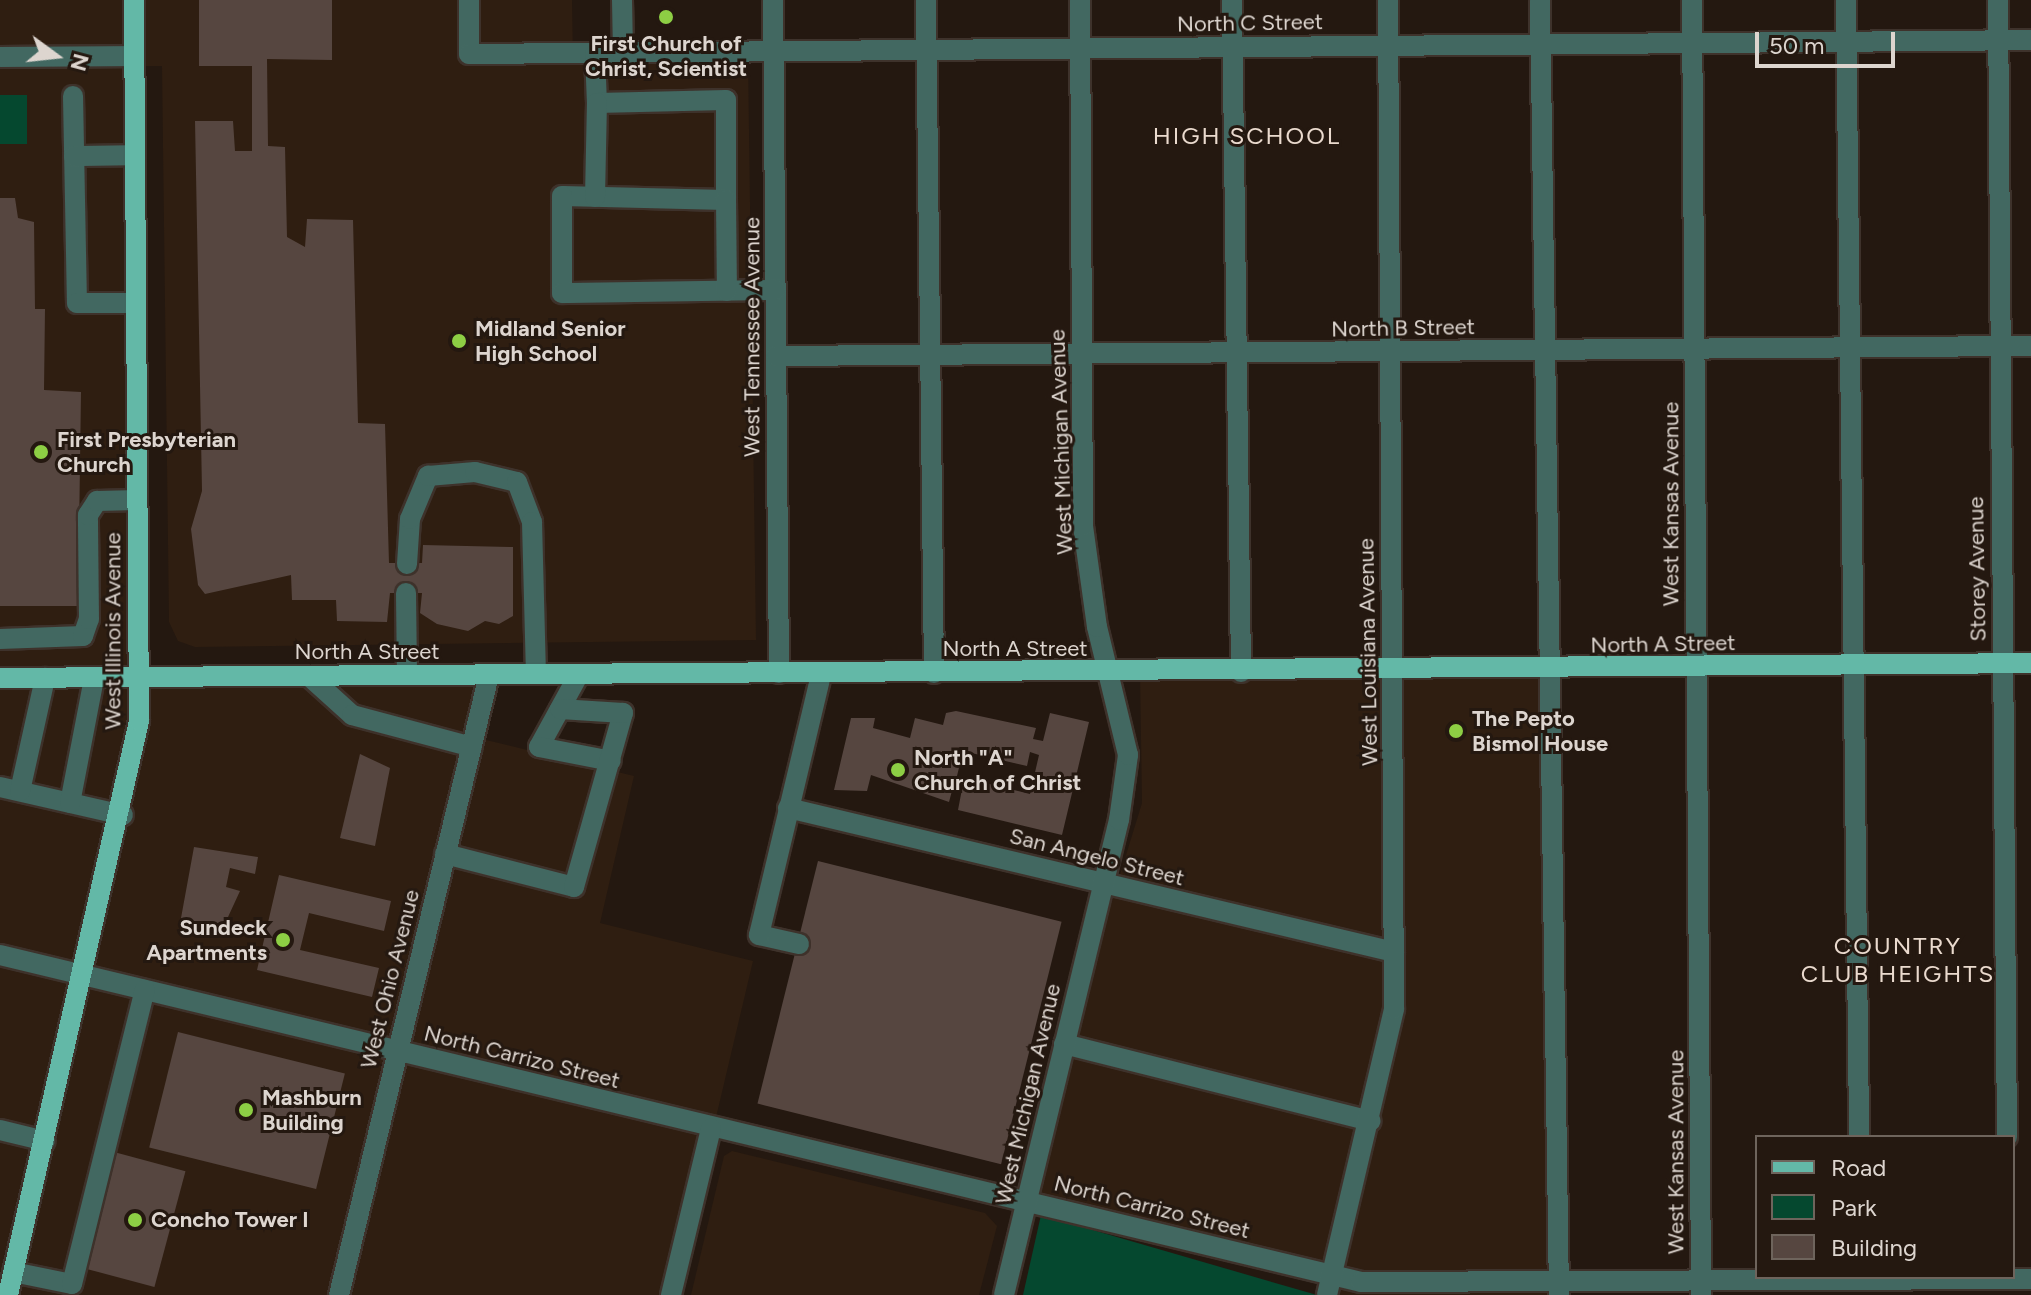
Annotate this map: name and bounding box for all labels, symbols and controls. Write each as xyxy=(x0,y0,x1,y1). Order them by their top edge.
marker: First Church of Christ, Scientist xyxy=(657,8,675,26)
street label: North C Street xyxy=(1177,9,1323,37)
north arrow xyxy=(16,16,96,96)
scale bar xyxy=(1759,16,1899,66)
place label: First Church of Christ, Scientist xyxy=(585,30,747,82)
text: 50 m xyxy=(1769,31,1825,60)
text: N xyxy=(64,51,95,74)
district label: HIGH SCHOOL xyxy=(1153,122,1341,150)
street label: West Tennessee Avenue xyxy=(739,217,765,457)
street label: North B Street xyxy=(1331,314,1475,342)
place label: Midland Senior High School xyxy=(475,315,626,366)
street label: West Michigan Avenue xyxy=(1044,329,1078,555)
marker: Midland Senior High School xyxy=(450,332,468,350)
street label: West Kansas Avenue xyxy=(1658,402,1684,606)
place label: First Presbyterian Church xyxy=(57,426,236,478)
marker: First Presbyterian Church xyxy=(32,443,50,461)
street label: Storey Avenue xyxy=(1963,496,1991,642)
street label: West Illinois Avenue xyxy=(100,532,126,730)
street label: West Louisiana Avenue xyxy=(1353,538,1383,766)
street label: North A Street xyxy=(1590,630,1736,658)
street label: North A Street xyxy=(942,636,1088,662)
street label: North A Street xyxy=(294,639,440,665)
place label: The Pepto Bismol House xyxy=(1472,705,1608,756)
marker: The Pepto Bismol House xyxy=(1447,722,1465,740)
place label: North "A" Church of Christ xyxy=(914,744,1081,796)
marker: North "A" Church of Christ xyxy=(889,761,907,779)
street label: San Angelo Street xyxy=(1007,823,1187,891)
street label: West Ohio Avenue xyxy=(355,887,425,1071)
place label: Sundeck Apartments xyxy=(146,914,267,966)
marker: Sundeck Apartments xyxy=(274,931,292,949)
district label: COUNTRY CLUB HEIGHTS xyxy=(1801,932,1995,988)
street label: West Michigan Avenue xyxy=(990,981,1066,1207)
street label: North Carrizo Street xyxy=(421,1020,623,1094)
street label: West Kansas Avenue xyxy=(1663,1050,1689,1254)
place label: Mashburn Building xyxy=(262,1084,362,1136)
marker: Mashburn Building xyxy=(237,1101,255,1119)
legend xyxy=(1755,1135,2015,1279)
text: Road xyxy=(1831,1153,1886,1182)
street label: North Carrizo Street xyxy=(1051,1170,1253,1244)
text: Park xyxy=(1831,1193,1877,1222)
place label: Concho Tower I xyxy=(151,1207,309,1233)
marker: Concho Tower I xyxy=(126,1211,144,1229)
text: Building xyxy=(1831,1233,1917,1262)

